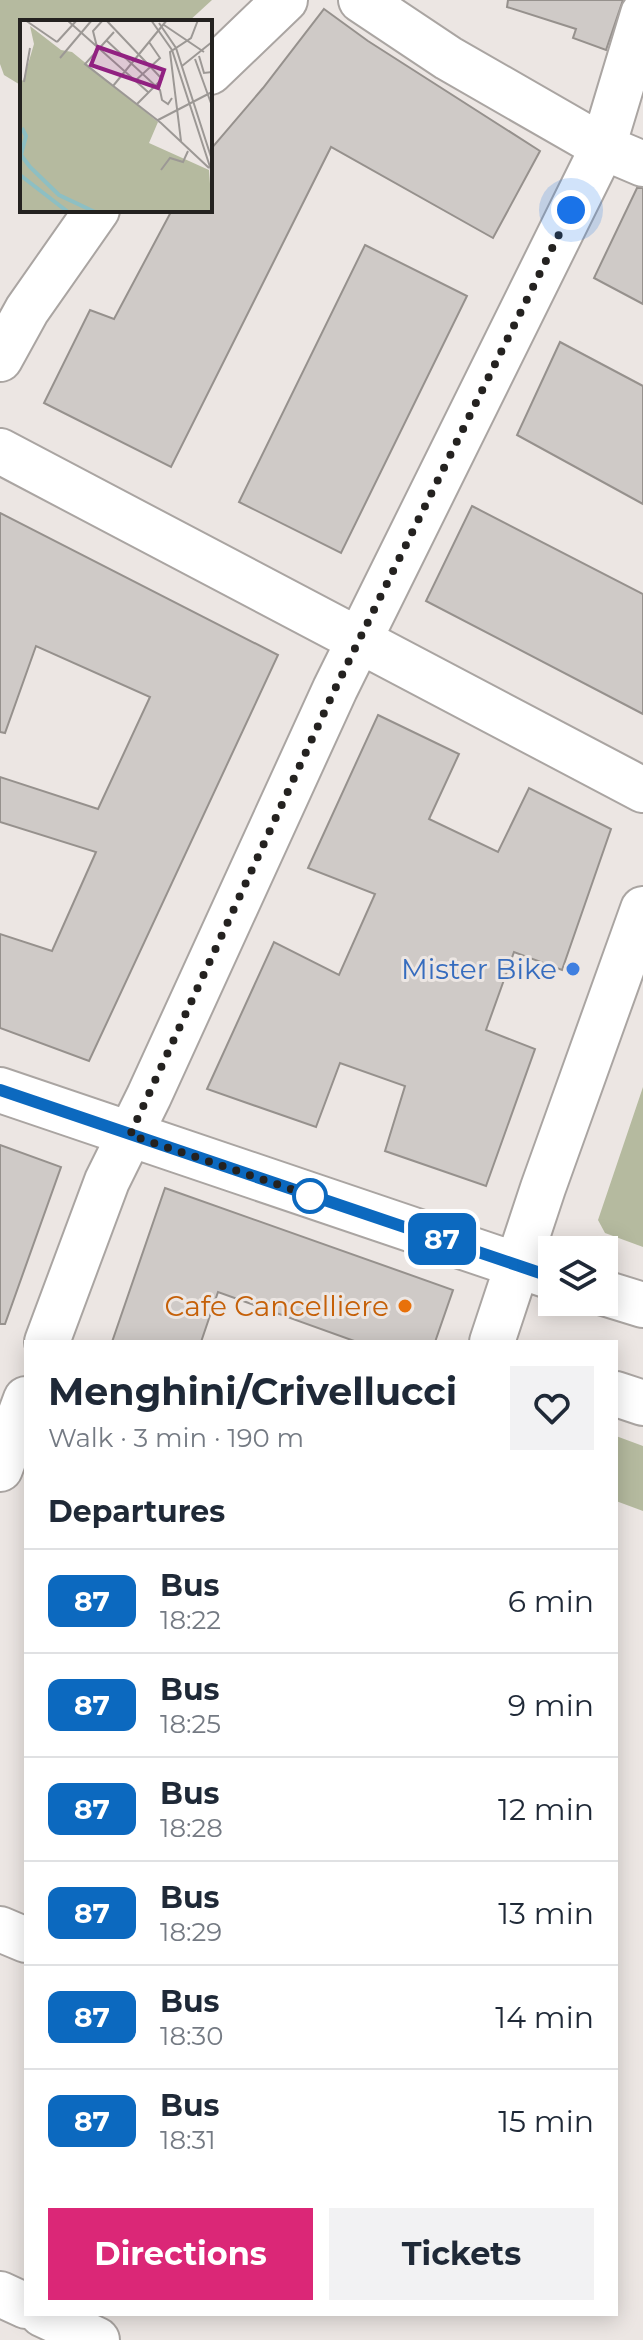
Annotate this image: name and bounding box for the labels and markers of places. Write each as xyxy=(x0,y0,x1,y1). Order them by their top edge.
place label: Mister Bike xyxy=(401,952,557,986)
marker: Mister Bike xyxy=(564,960,582,978)
unlabelled marker xyxy=(293,1179,327,1213)
place label: Cafe Cancelliere xyxy=(165,1289,389,1323)
marker: Cafe Cancelliere xyxy=(396,1297,414,1315)

